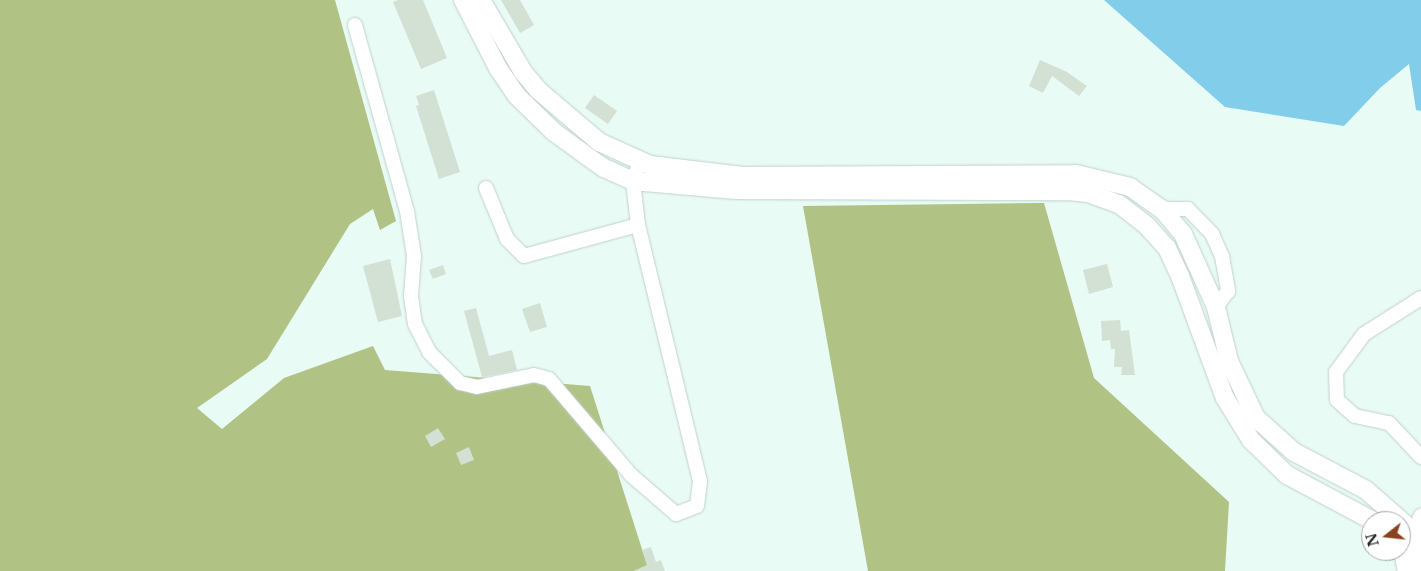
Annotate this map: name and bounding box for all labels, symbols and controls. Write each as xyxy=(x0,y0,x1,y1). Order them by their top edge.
north arrow xyxy=(1361,511,1411,561)
text: N xyxy=(1362,531,1383,549)

